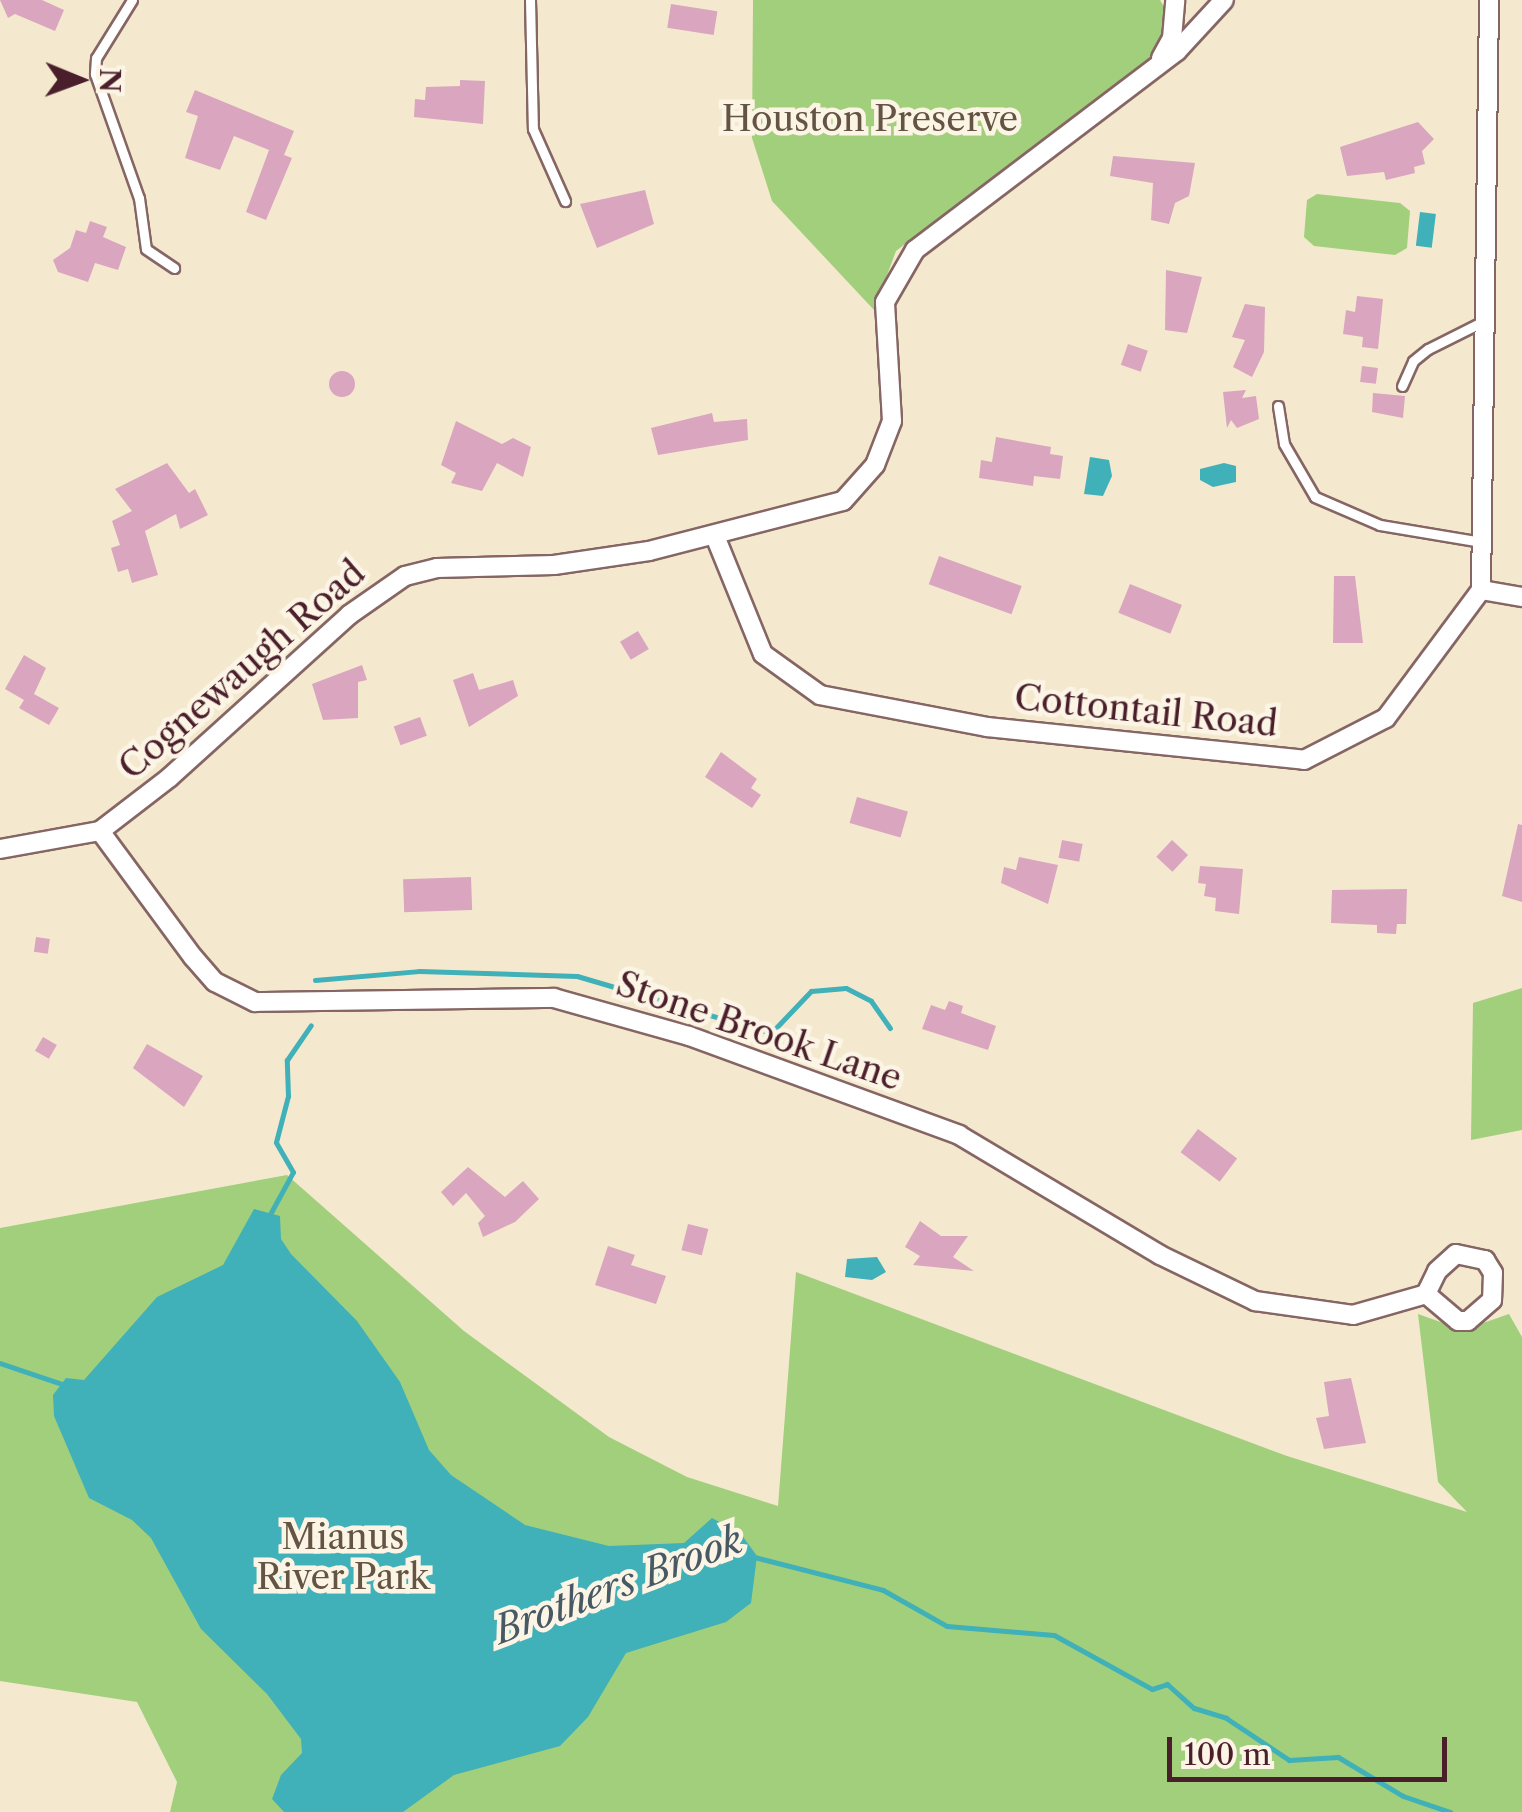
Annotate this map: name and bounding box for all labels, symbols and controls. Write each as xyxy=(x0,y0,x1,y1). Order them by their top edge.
north arrow xyxy=(30,30,130,130)
text: N xyxy=(93,68,127,93)
park label: Houston Preserve xyxy=(722,98,1018,140)
street label: Cognewaugh Road xyxy=(110,552,374,788)
street label: Cottontail Road xyxy=(1012,676,1280,746)
street label: Stone Brook Lane xyxy=(611,962,907,1100)
park label: Mianus River Park xyxy=(256,1516,430,1598)
water label: Brothers Brook xyxy=(487,1517,749,1653)
scale bar xyxy=(1172,1717,1452,1779)
text: 100 m xyxy=(1184,1736,1271,1773)

